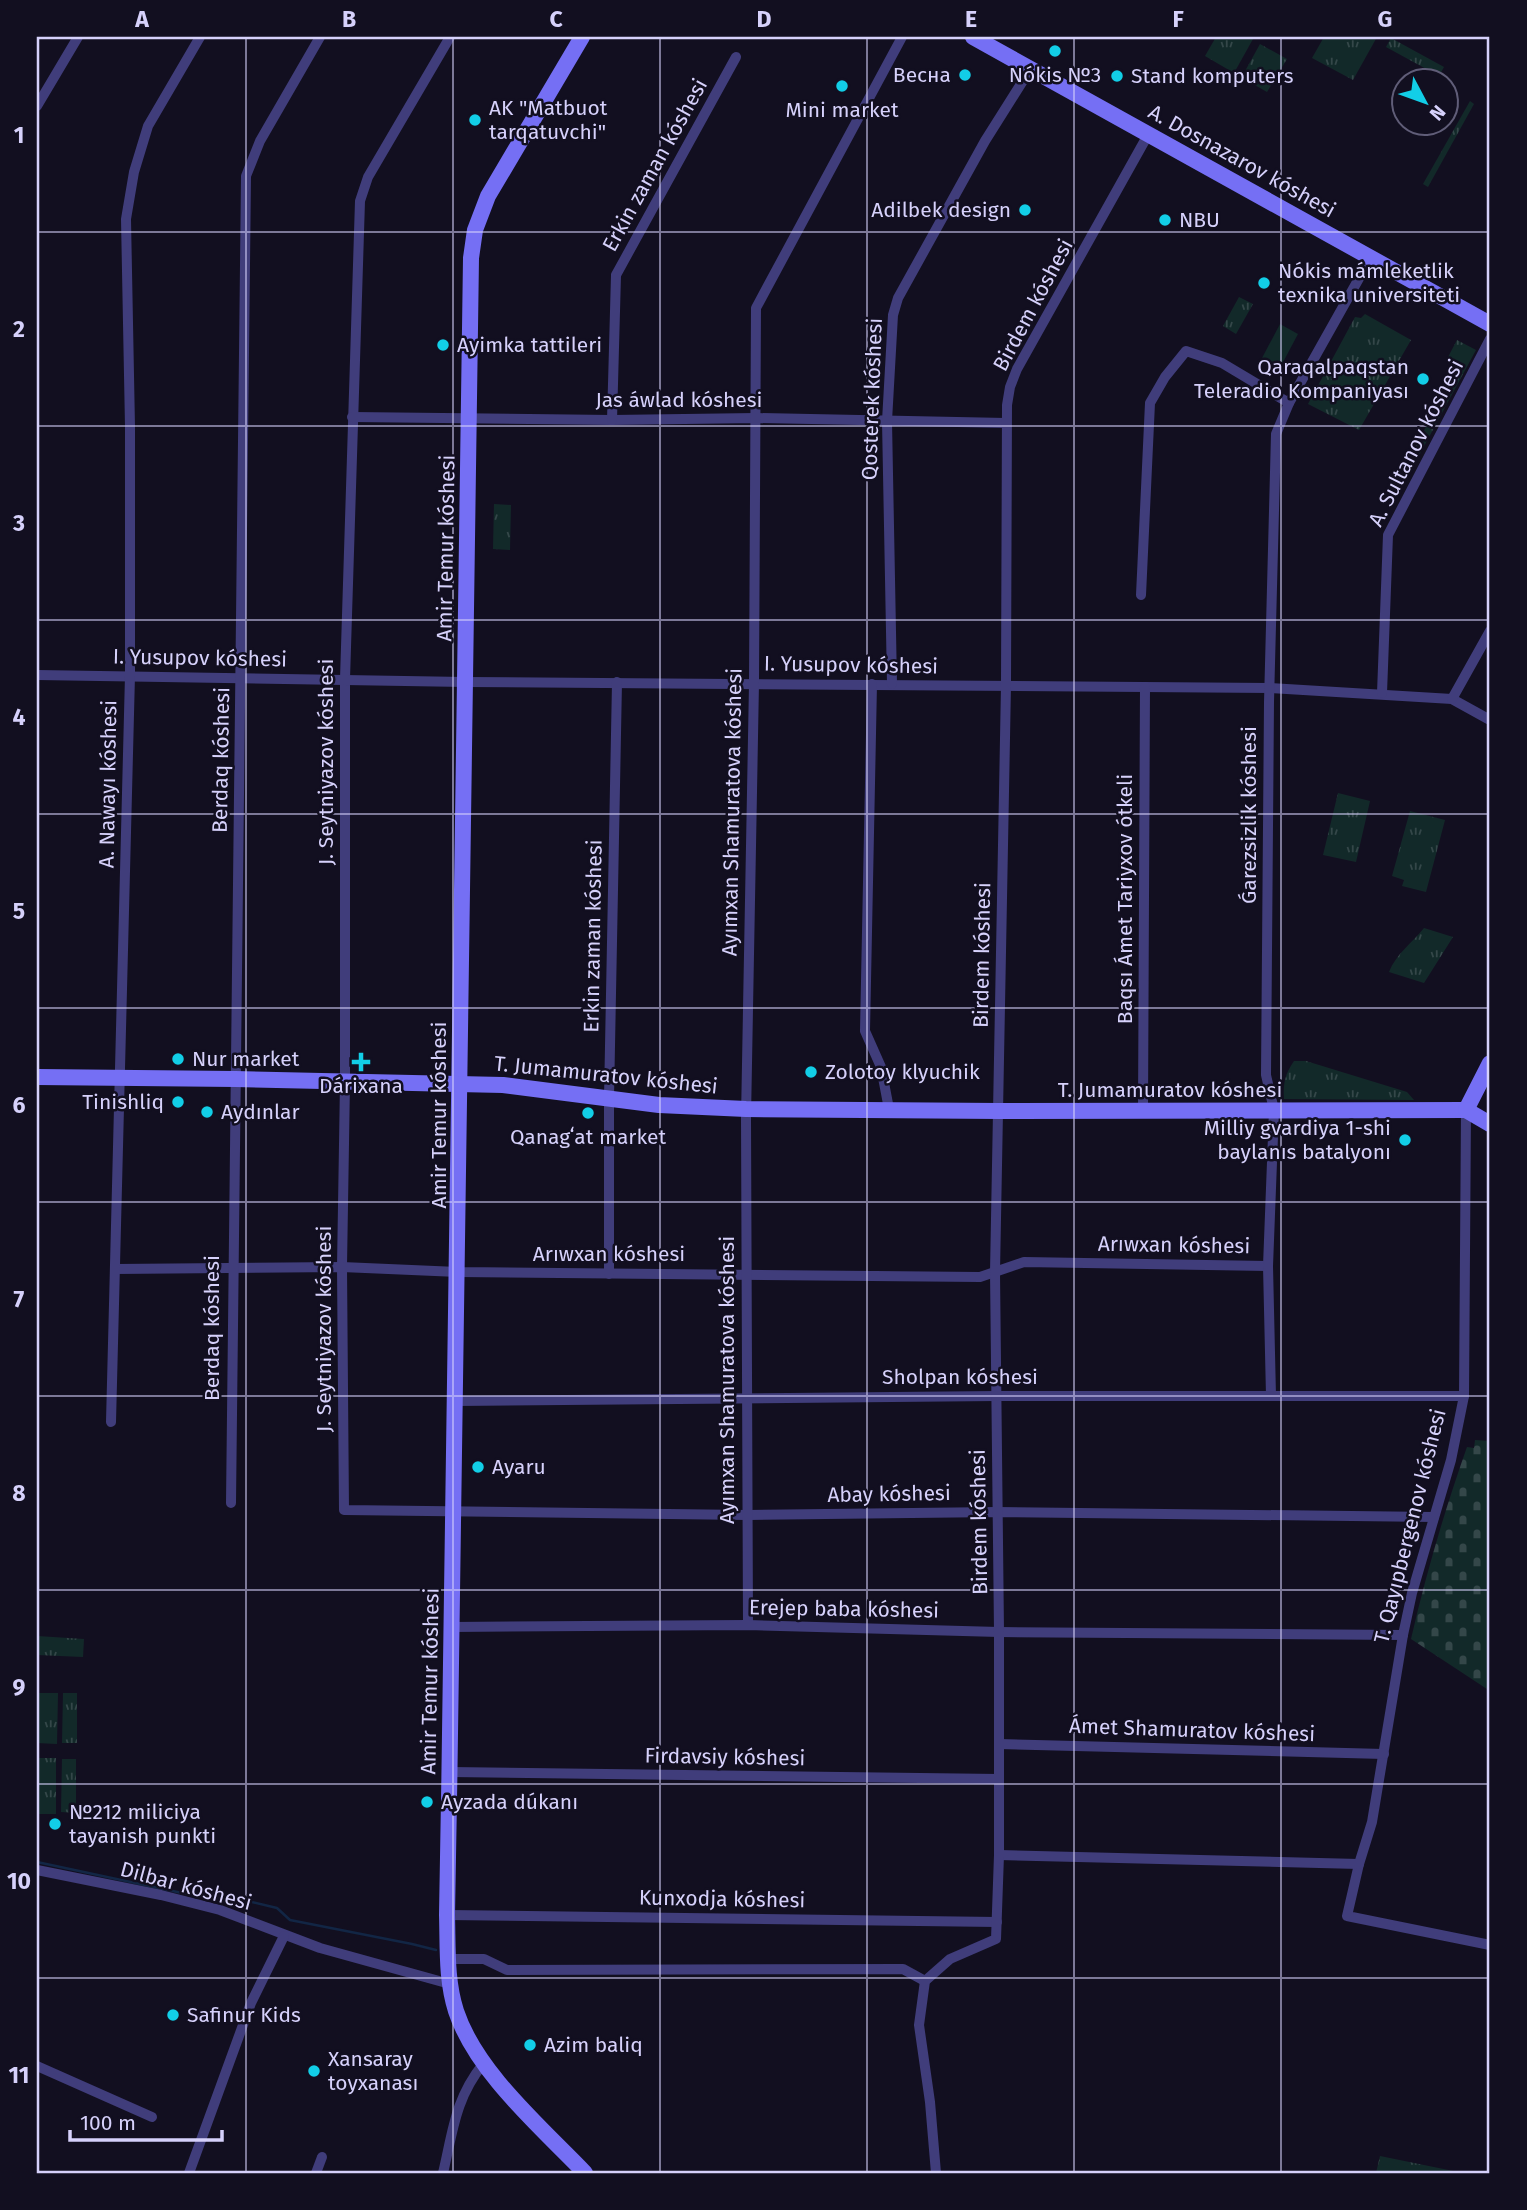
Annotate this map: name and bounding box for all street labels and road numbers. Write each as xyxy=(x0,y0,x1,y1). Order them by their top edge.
street label: Erkin zaman kóshesi xyxy=(597,74,713,256)
street label: A. Dosnazarov kóshesi xyxy=(1144,99,1340,223)
street label: Birdem kóshesi xyxy=(987,235,1079,375)
street label: Qosterek kóshesi xyxy=(856,317,888,481)
street label: A. Sultanov kóshesi xyxy=(1363,355,1469,531)
street label: Jas áwlad kóshesi xyxy=(595,387,763,413)
street label: Amir Temur kóshesi xyxy=(431,454,461,642)
street label: I. Yusupov kóshesi xyxy=(113,643,287,673)
street label: I. Yusupov kóshesi xyxy=(764,650,938,680)
street label: J. Seytniyazov kóshesi xyxy=(313,659,339,865)
street label: Ayımxan Shamuratova kóshesi xyxy=(716,668,748,956)
street label: Berdaq kóshesi xyxy=(207,687,235,833)
street label: A. Nawayı kóshesi xyxy=(94,700,122,868)
street label: Ǵarezsizlik kóshesi xyxy=(1236,726,1262,904)
street label: Baqsı Ámet Tariyxov ótkeli xyxy=(1112,774,1138,1024)
street label: Erkin zaman kóshesi xyxy=(578,839,608,1033)
street label: Birdem kóshesi xyxy=(968,882,996,1028)
street label: Amir Temur kóshesi xyxy=(426,1022,452,1208)
street label: T. Jumamuratov kóshesi xyxy=(493,1050,719,1100)
street label: T. Jumamuratov kóshesi xyxy=(1058,1077,1282,1103)
street label: J. Seytniyazov kóshesi xyxy=(311,1226,337,1432)
street label: Arıwxan kóshesi xyxy=(1098,1231,1250,1259)
street label: Ayımxan Shamuratova kóshesi xyxy=(714,1236,740,1524)
street label: Arıwxan kóshesi xyxy=(533,1241,685,1267)
street label: Berdaq kóshesi xyxy=(199,1255,225,1401)
street label: Sholpan kóshesi xyxy=(882,1364,1038,1390)
street label: T. Qayıpbergenov kóshesi xyxy=(1368,1406,1452,1646)
street label: Birdem kóshesi xyxy=(965,1449,993,1595)
street label: Abay kóshesi xyxy=(827,1480,951,1508)
street label: Amir Temur kóshesi xyxy=(415,1587,445,1775)
street label: Erejep baba kóshesi xyxy=(749,1594,939,1624)
street label: Ámet Shamuratov kóshesi xyxy=(1068,1713,1316,1747)
street label: Firdavsiy kóshesi xyxy=(644,1743,806,1771)
street label: Dilbar kóshesi xyxy=(117,1856,255,1916)
street label: Kunxodja kóshesi xyxy=(639,1885,805,1913)

